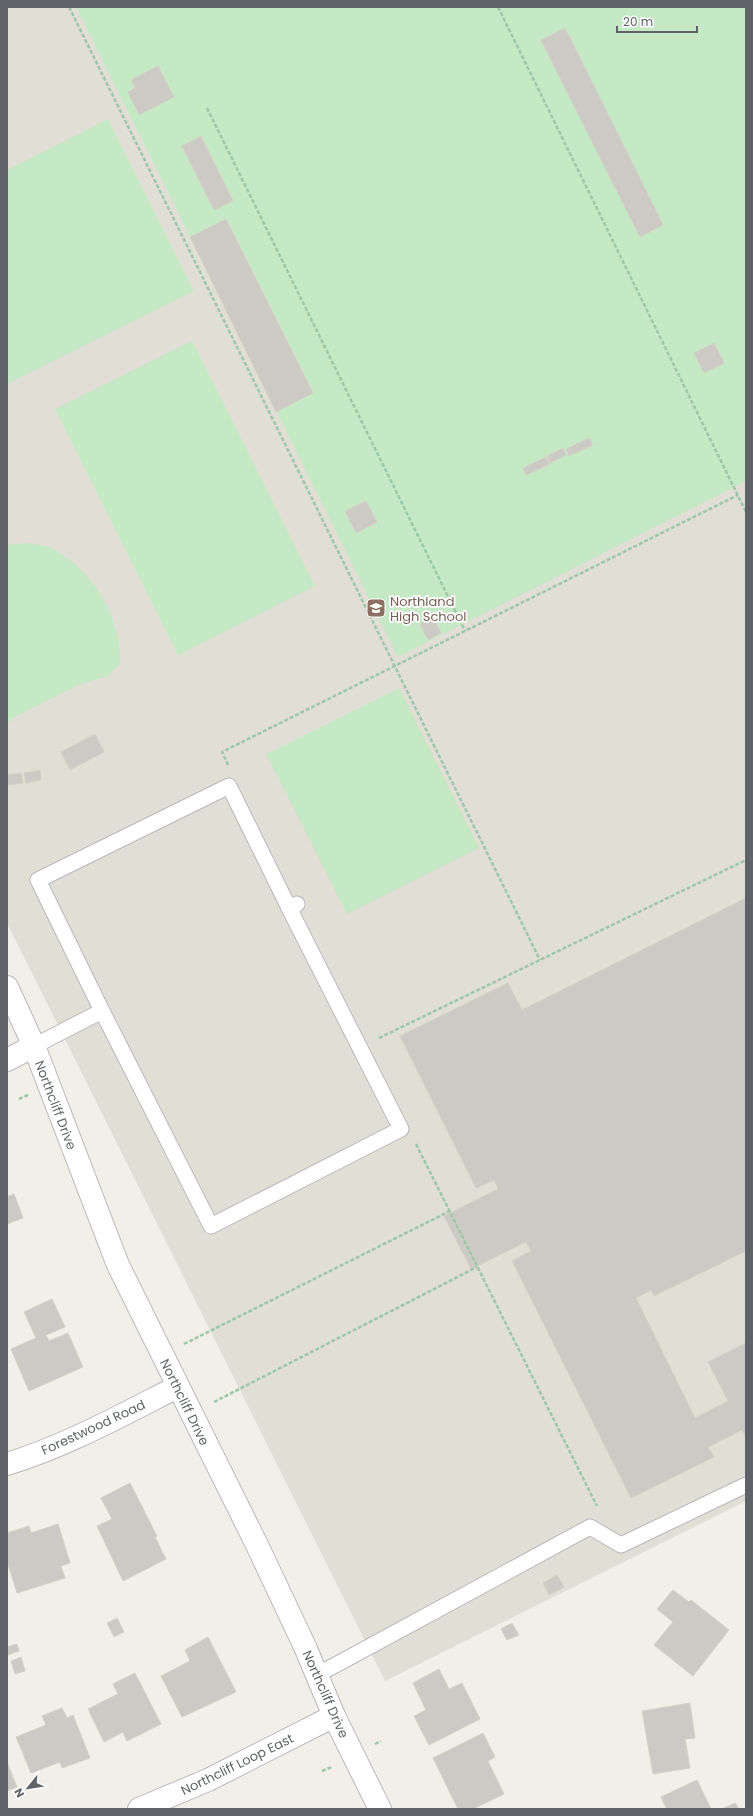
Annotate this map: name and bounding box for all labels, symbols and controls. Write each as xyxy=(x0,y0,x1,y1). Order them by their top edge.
scale bar xyxy=(617,8,697,34)
text: 20 m xyxy=(623,13,653,30)
place label: Northland High School xyxy=(390,592,466,626)
school or university icon: Northland High School xyxy=(365,597,387,619)
street label: Northcliff Drive xyxy=(30,1058,81,1153)
street label: Northcliff Drive xyxy=(155,1356,214,1449)
street label: Forestwood Road xyxy=(38,1395,148,1460)
street label: Northcliff Drive xyxy=(298,1647,353,1741)
street label: Northcliff Loop East xyxy=(178,1729,297,1800)
north arrow xyxy=(8,1768,48,1808)
text: N xyxy=(10,1785,28,1801)

